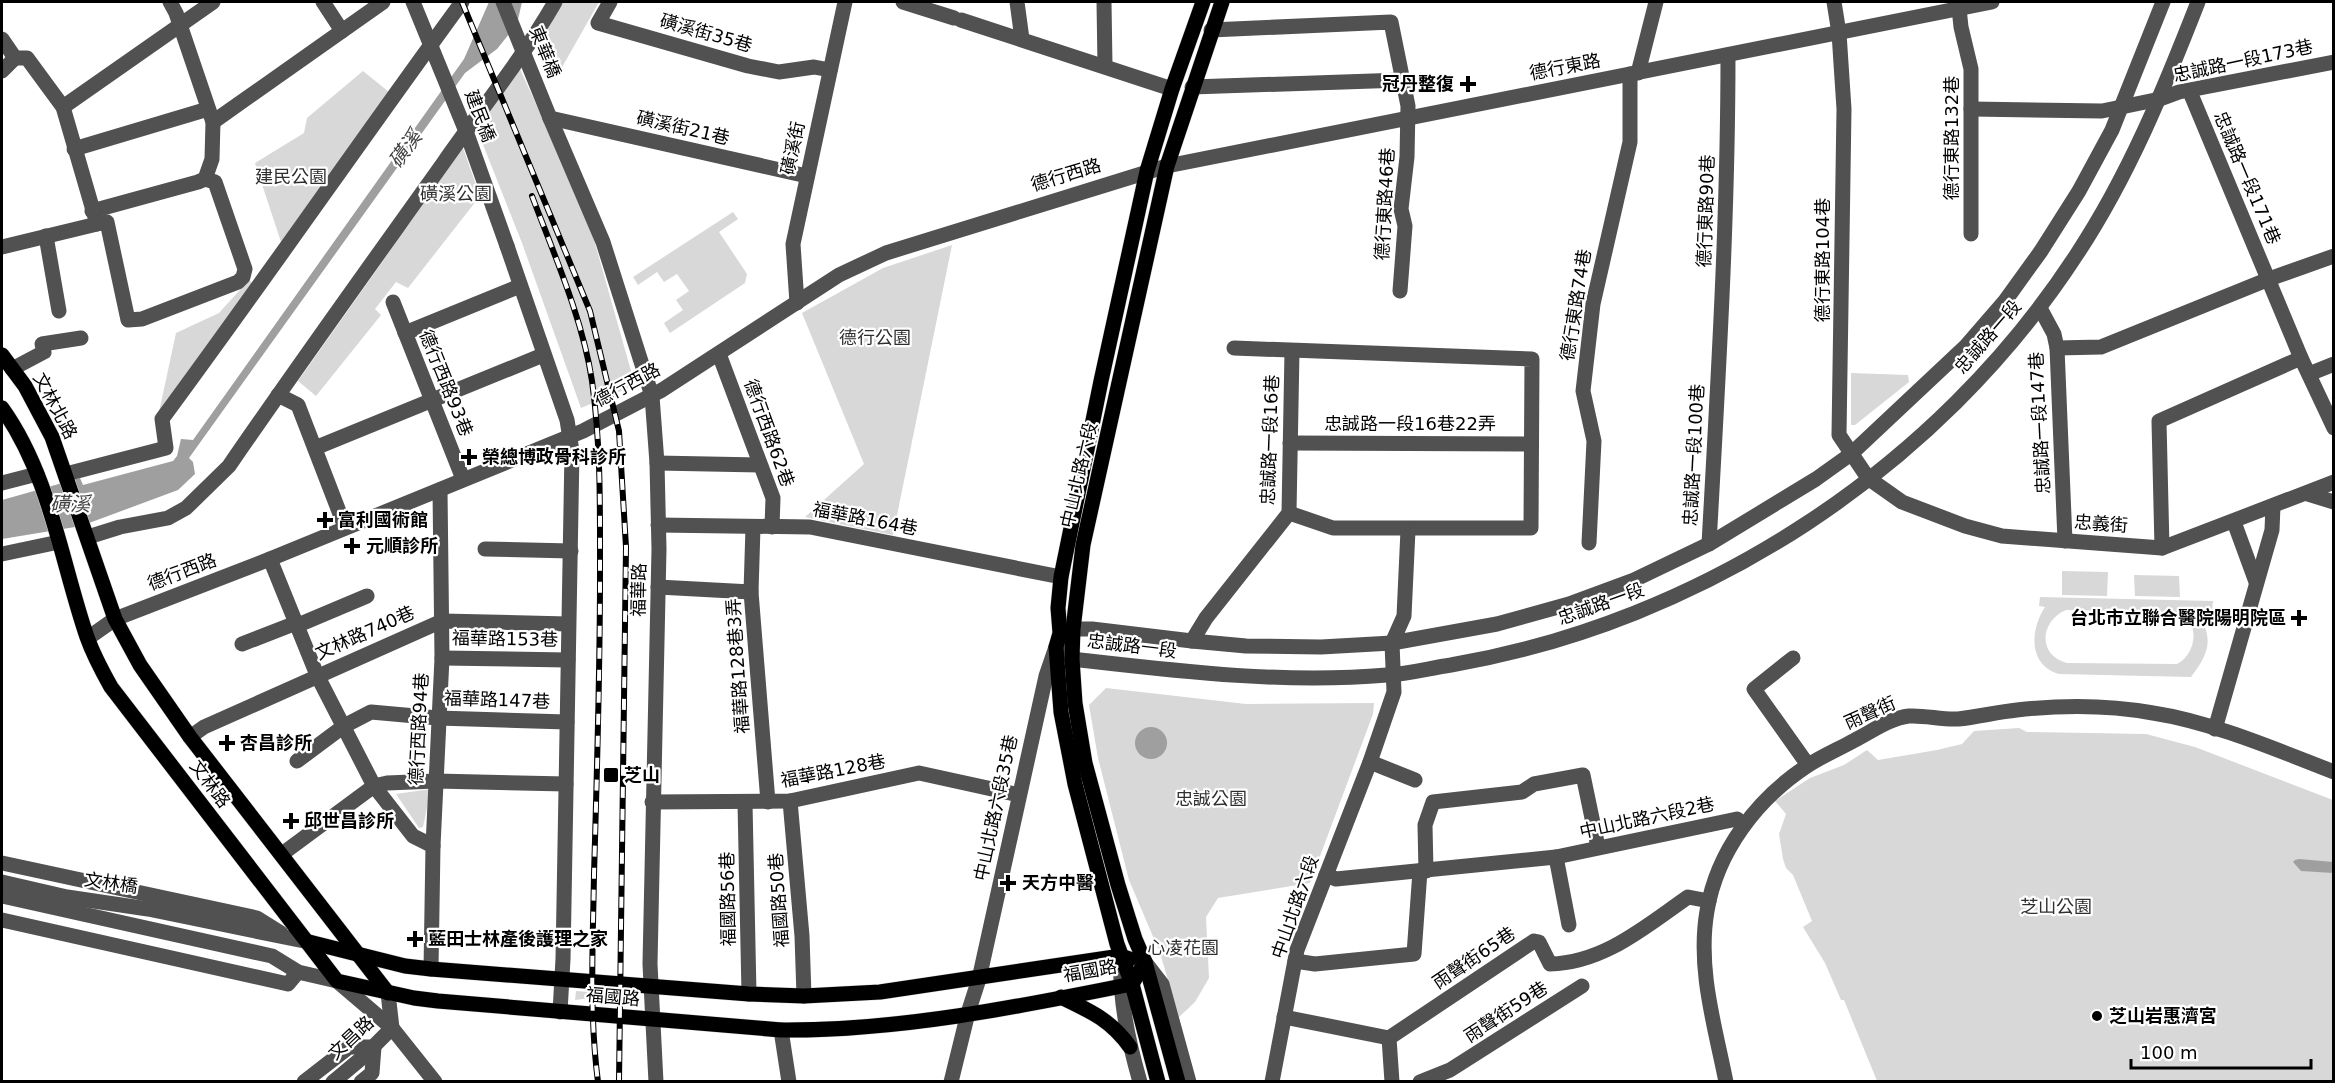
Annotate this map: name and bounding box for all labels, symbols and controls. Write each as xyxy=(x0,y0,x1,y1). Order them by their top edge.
street label: 磺溪街35巷 xyxy=(658,9,755,56)
street label: 東華橋 xyxy=(526,23,565,81)
street label: 忠誠路一段173巷 xyxy=(2171,35,2315,86)
street label: 德行東路 xyxy=(1528,49,1602,84)
place label: 冠丹整復 xyxy=(1382,73,1454,94)
marker: 冠丹整復 xyxy=(1459,75,1477,93)
street label: 德行東路132巷 xyxy=(1941,76,1962,200)
street label: 建民橋 xyxy=(461,87,500,145)
street label: 磺溪街21巷 xyxy=(635,107,732,148)
street label: 忠誠路一段171巷 xyxy=(2210,108,2285,247)
street label: 磺溪街 xyxy=(777,119,808,176)
water label: 磺溪 xyxy=(384,123,428,172)
street label: 德行東路46巷 xyxy=(1371,147,1398,261)
street label: 德行西路 xyxy=(1028,154,1103,195)
street label: 德行東路90巷 xyxy=(1693,154,1718,268)
park label: 建民公園 xyxy=(255,166,327,187)
park label: 磺溪公園 xyxy=(420,183,492,204)
street label: 德行東路104巷 xyxy=(1812,198,1833,322)
street label: 德行東路74巷 xyxy=(1556,248,1595,362)
street label: 忠誠路一段 xyxy=(1950,296,2025,378)
street label: 德行西路93巷 xyxy=(416,327,477,439)
park label: 德行公園 xyxy=(839,327,911,348)
street label: 忠誠路一段147巷 xyxy=(2025,351,2054,495)
street label: 德行西路 xyxy=(590,358,663,411)
street label: 文林北路 xyxy=(29,369,82,442)
street label: 忠誠路一段16巷 xyxy=(1257,374,1282,506)
street label: 德行西路62巷 xyxy=(740,376,799,489)
street label: 忠誠路一段100巷 xyxy=(1679,383,1708,527)
street label: 忠誠路一段16巷22弄 xyxy=(1324,413,1496,434)
street label: 中山北路六段 xyxy=(1056,420,1101,530)
place label: 榮總博政骨科診所 xyxy=(482,446,626,467)
marker: 榮總博政骨科診所 xyxy=(460,448,478,466)
water label: 磺溪 xyxy=(50,492,93,516)
street label: 福華路164巷 xyxy=(811,498,919,539)
place label: 富利國術館 xyxy=(338,509,428,530)
marker: 富利國術館 xyxy=(316,511,334,529)
street label: 忠義街 xyxy=(2073,511,2129,536)
place label: 元順診所 xyxy=(366,535,438,556)
marker: 元順診所 xyxy=(343,537,361,555)
street label: 德行西路 xyxy=(144,549,219,594)
street label: 福華路 xyxy=(628,563,649,617)
street label: 忠誠路一段 xyxy=(1555,578,1647,629)
street label: 福華路128巷3弄 xyxy=(722,598,753,735)
street label: 文林路740巷 xyxy=(312,601,418,664)
place label: 台北市立聯合醫院陽明院區 xyxy=(2070,607,2286,628)
marker: 台北市立聯合醫院陽明院區 xyxy=(2290,609,2308,627)
street label: 福華路153巷 xyxy=(452,627,558,650)
street label: 忠誠路一段 xyxy=(1086,630,1178,661)
street label: 德行西路94巷 xyxy=(405,672,432,786)
street label: 福華路147巷 xyxy=(444,687,551,712)
street label: 雨聲街 xyxy=(1841,692,1899,733)
place label: 杏昌診所 xyxy=(240,732,312,753)
street label: 中山北路六段35巷 xyxy=(970,733,1021,883)
marker: 杏昌診所 xyxy=(218,734,236,752)
street label: 福華路128巷 xyxy=(779,750,887,791)
street label: 文林路 xyxy=(186,756,235,812)
place label: 芝山 xyxy=(624,764,660,785)
marker: 芝山 xyxy=(602,766,620,784)
park label: 忠誠公園 xyxy=(1175,788,1247,809)
street label: 中山北路六段2巷 xyxy=(1577,793,1716,842)
place label: 邱世昌診所 xyxy=(304,810,394,831)
marker: 邱世昌診所 xyxy=(282,812,300,830)
street label: 福國路56巷 xyxy=(716,851,739,947)
street label: 福國路50巷 xyxy=(765,852,792,948)
street label: 中山北路六段 xyxy=(1267,852,1322,961)
street label: 文林橋 xyxy=(83,868,139,897)
place label: 天方中醫 xyxy=(1022,872,1094,893)
marker: 天方中醫 xyxy=(999,874,1017,892)
park label: 芝山公園 xyxy=(2020,896,2092,917)
street label: 雨聲街65巷 xyxy=(1429,922,1519,993)
place label: 藍田士林產後護理之家 xyxy=(428,928,608,949)
marker: 藍田士林產後護理之家 xyxy=(406,930,424,948)
park label: 心凌花園 xyxy=(1147,937,1219,958)
street label: 福國路 xyxy=(1062,955,1118,986)
street label: 雨聲街59巷 xyxy=(1460,977,1551,1046)
street label: 福國路 xyxy=(585,984,641,1009)
place label: 芝山岩惠濟宮 xyxy=(2109,1005,2217,1026)
marker: 芝山岩惠濟宮 xyxy=(2090,1009,2104,1023)
street label: 文昌路 xyxy=(324,1012,378,1064)
scale bar xyxy=(2131,1032,2311,1070)
text: 100 m xyxy=(2140,1042,2198,1063)

